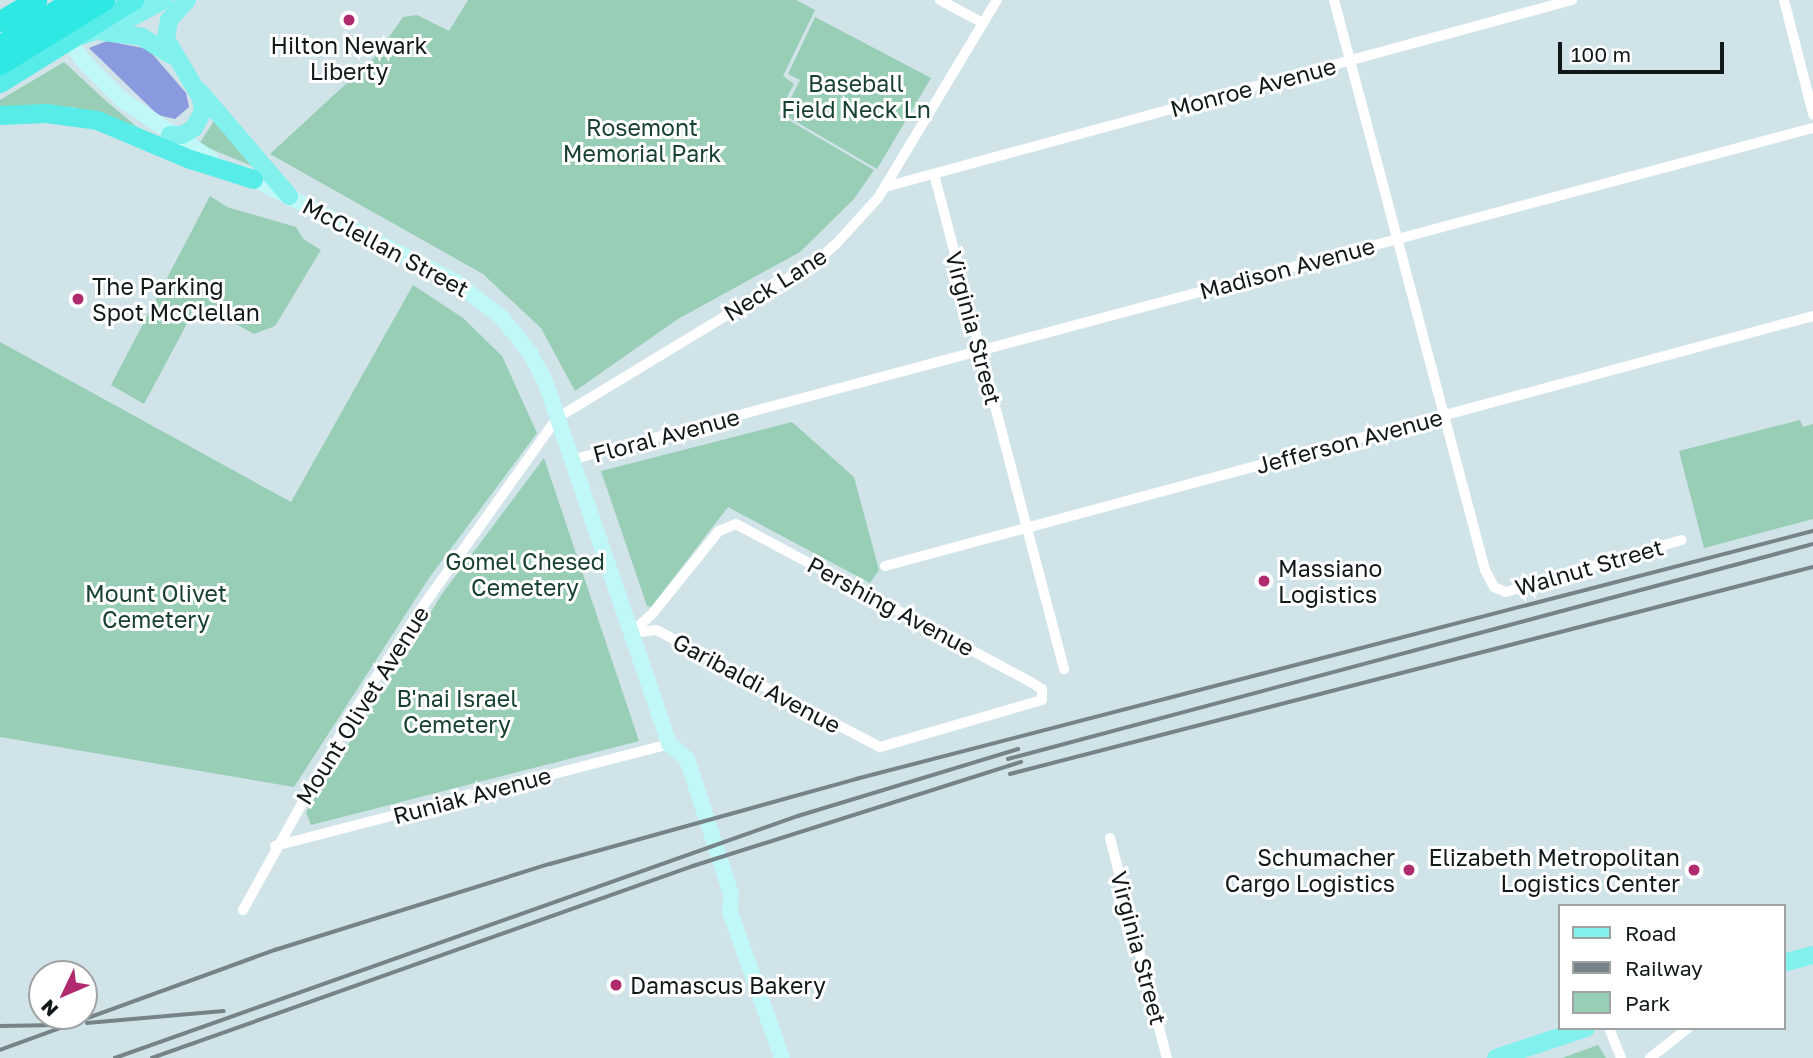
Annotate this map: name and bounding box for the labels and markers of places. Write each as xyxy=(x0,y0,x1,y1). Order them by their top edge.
marker: Hilton Newark Liberty xyxy=(341,12,357,28)
place label: Hilton Newark Liberty xyxy=(270,31,428,85)
place label: The Parking Spot McClellan xyxy=(92,272,260,326)
marker: The Parking Spot McClellan xyxy=(70,291,86,307)
place label: Massiano Logistics xyxy=(1278,554,1382,608)
marker: Massiano Logistics xyxy=(1256,573,1272,589)
place label: Schumacher Cargo Logistics xyxy=(1225,843,1395,897)
place label: Elizabeth Metropolitan Logistics Center xyxy=(1428,843,1680,897)
marker: Schumacher Cargo Logistics xyxy=(1401,862,1417,878)
marker: Elizabeth Metropolitan Logistics Center xyxy=(1686,862,1702,878)
place label: Damascus Bakery xyxy=(630,971,826,999)
marker: Damascus Bakery xyxy=(608,977,624,993)

